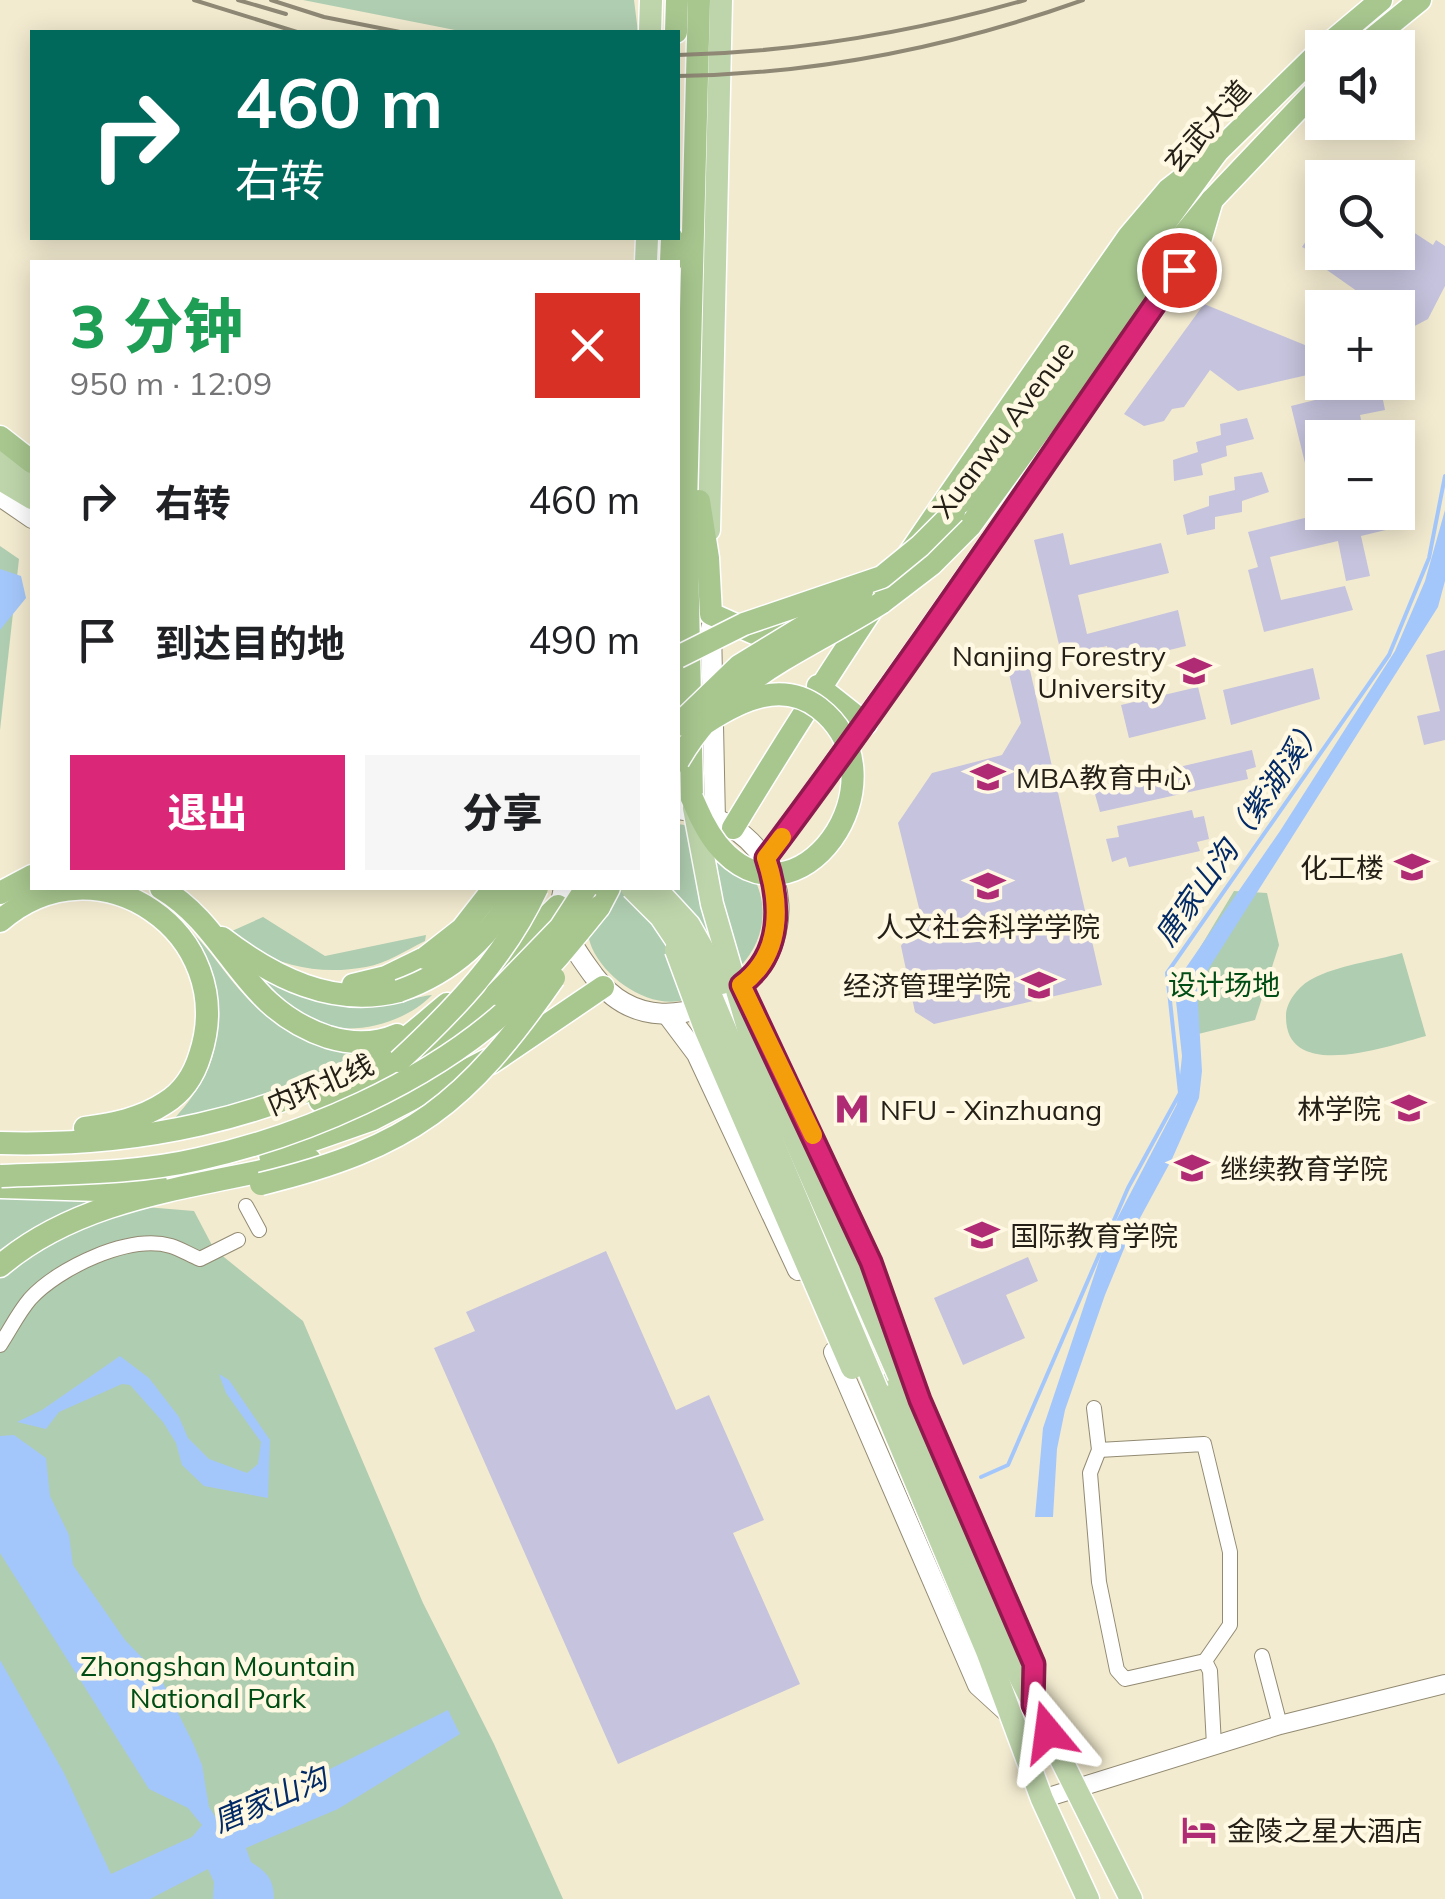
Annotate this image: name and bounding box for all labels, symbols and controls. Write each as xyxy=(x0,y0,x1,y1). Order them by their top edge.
map controls xyxy=(1305,30,1415,530)
button: sound xyxy=(1305,30,1415,140)
text: 460 m xyxy=(235,58,443,146)
icon: right xyxy=(70,70,200,200)
street label: 玄武大道 xyxy=(1157,73,1257,179)
text: 右转 xyxy=(235,152,325,208)
button: search xyxy=(1305,160,1415,270)
pin xyxy=(1137,228,1222,313)
icon: arrive xyxy=(1152,243,1207,298)
text: 3 分钟 xyxy=(70,288,243,363)
button: + xyxy=(1305,290,1415,400)
button: close xyxy=(535,293,640,398)
street label: Xuanwu Avenue xyxy=(925,333,1081,525)
text: 950 m · 12:09 xyxy=(70,363,272,403)
button: − xyxy=(1305,420,1415,530)
icon: right xyxy=(70,473,125,528)
text: 460 m xyxy=(528,476,640,524)
text: 右转 xyxy=(155,479,231,527)
icon: arrive xyxy=(70,613,125,668)
text: 490 m xyxy=(528,616,640,664)
text: 到达目的地 xyxy=(155,619,345,667)
place label: Nanjing Forestry University xyxy=(952,638,1166,705)
school or university icon: Nanjing Forestry University xyxy=(1175,652,1213,690)
water label: 唐家山沟（紫湖溪） xyxy=(1146,710,1332,952)
button: 退出 xyxy=(70,755,345,870)
button: 分享 xyxy=(365,755,640,870)
school or university icon: MBA教育中心 xyxy=(969,758,1007,796)
place label: MBA教育中心 xyxy=(1016,760,1191,795)
school or university icon: 化工楼 xyxy=(1393,848,1431,886)
place label: 化工楼 xyxy=(1300,850,1384,885)
school or university icon: 人文社会科学学院 xyxy=(969,867,1007,905)
place label: 人文社会科学学院 xyxy=(876,909,1100,944)
school or university icon: 经济管理学院 xyxy=(1020,966,1058,1004)
park label: 设计场地 xyxy=(1168,967,1280,1002)
place label: 经济管理学院 xyxy=(843,968,1011,1003)
street label: 内环北线 xyxy=(262,1046,378,1122)
school or university icon: 林学院 xyxy=(1390,1089,1428,1127)
metro station icon: NFU - Xinzhuang xyxy=(833,1090,871,1128)
place label: 林学院 xyxy=(1297,1091,1381,1126)
place label: NFU - Xinzhuang xyxy=(880,1092,1102,1127)
school or university icon: 继续教育学院 xyxy=(1173,1149,1211,1187)
place label: 继续教育学院 xyxy=(1220,1151,1388,1186)
school or university icon: 国际教育学院 xyxy=(963,1216,1001,1254)
place label: 国际教育学院 xyxy=(1010,1218,1178,1253)
park label: Zhongshan Mountain National Park xyxy=(80,1648,356,1715)
position arrow xyxy=(996,1680,1100,1784)
water label: 唐家山沟 xyxy=(207,1757,335,1840)
hotel icon: 金陵之星大酒店 xyxy=(1180,1811,1218,1849)
place label: 金陵之星大酒店 xyxy=(1227,1813,1423,1848)

